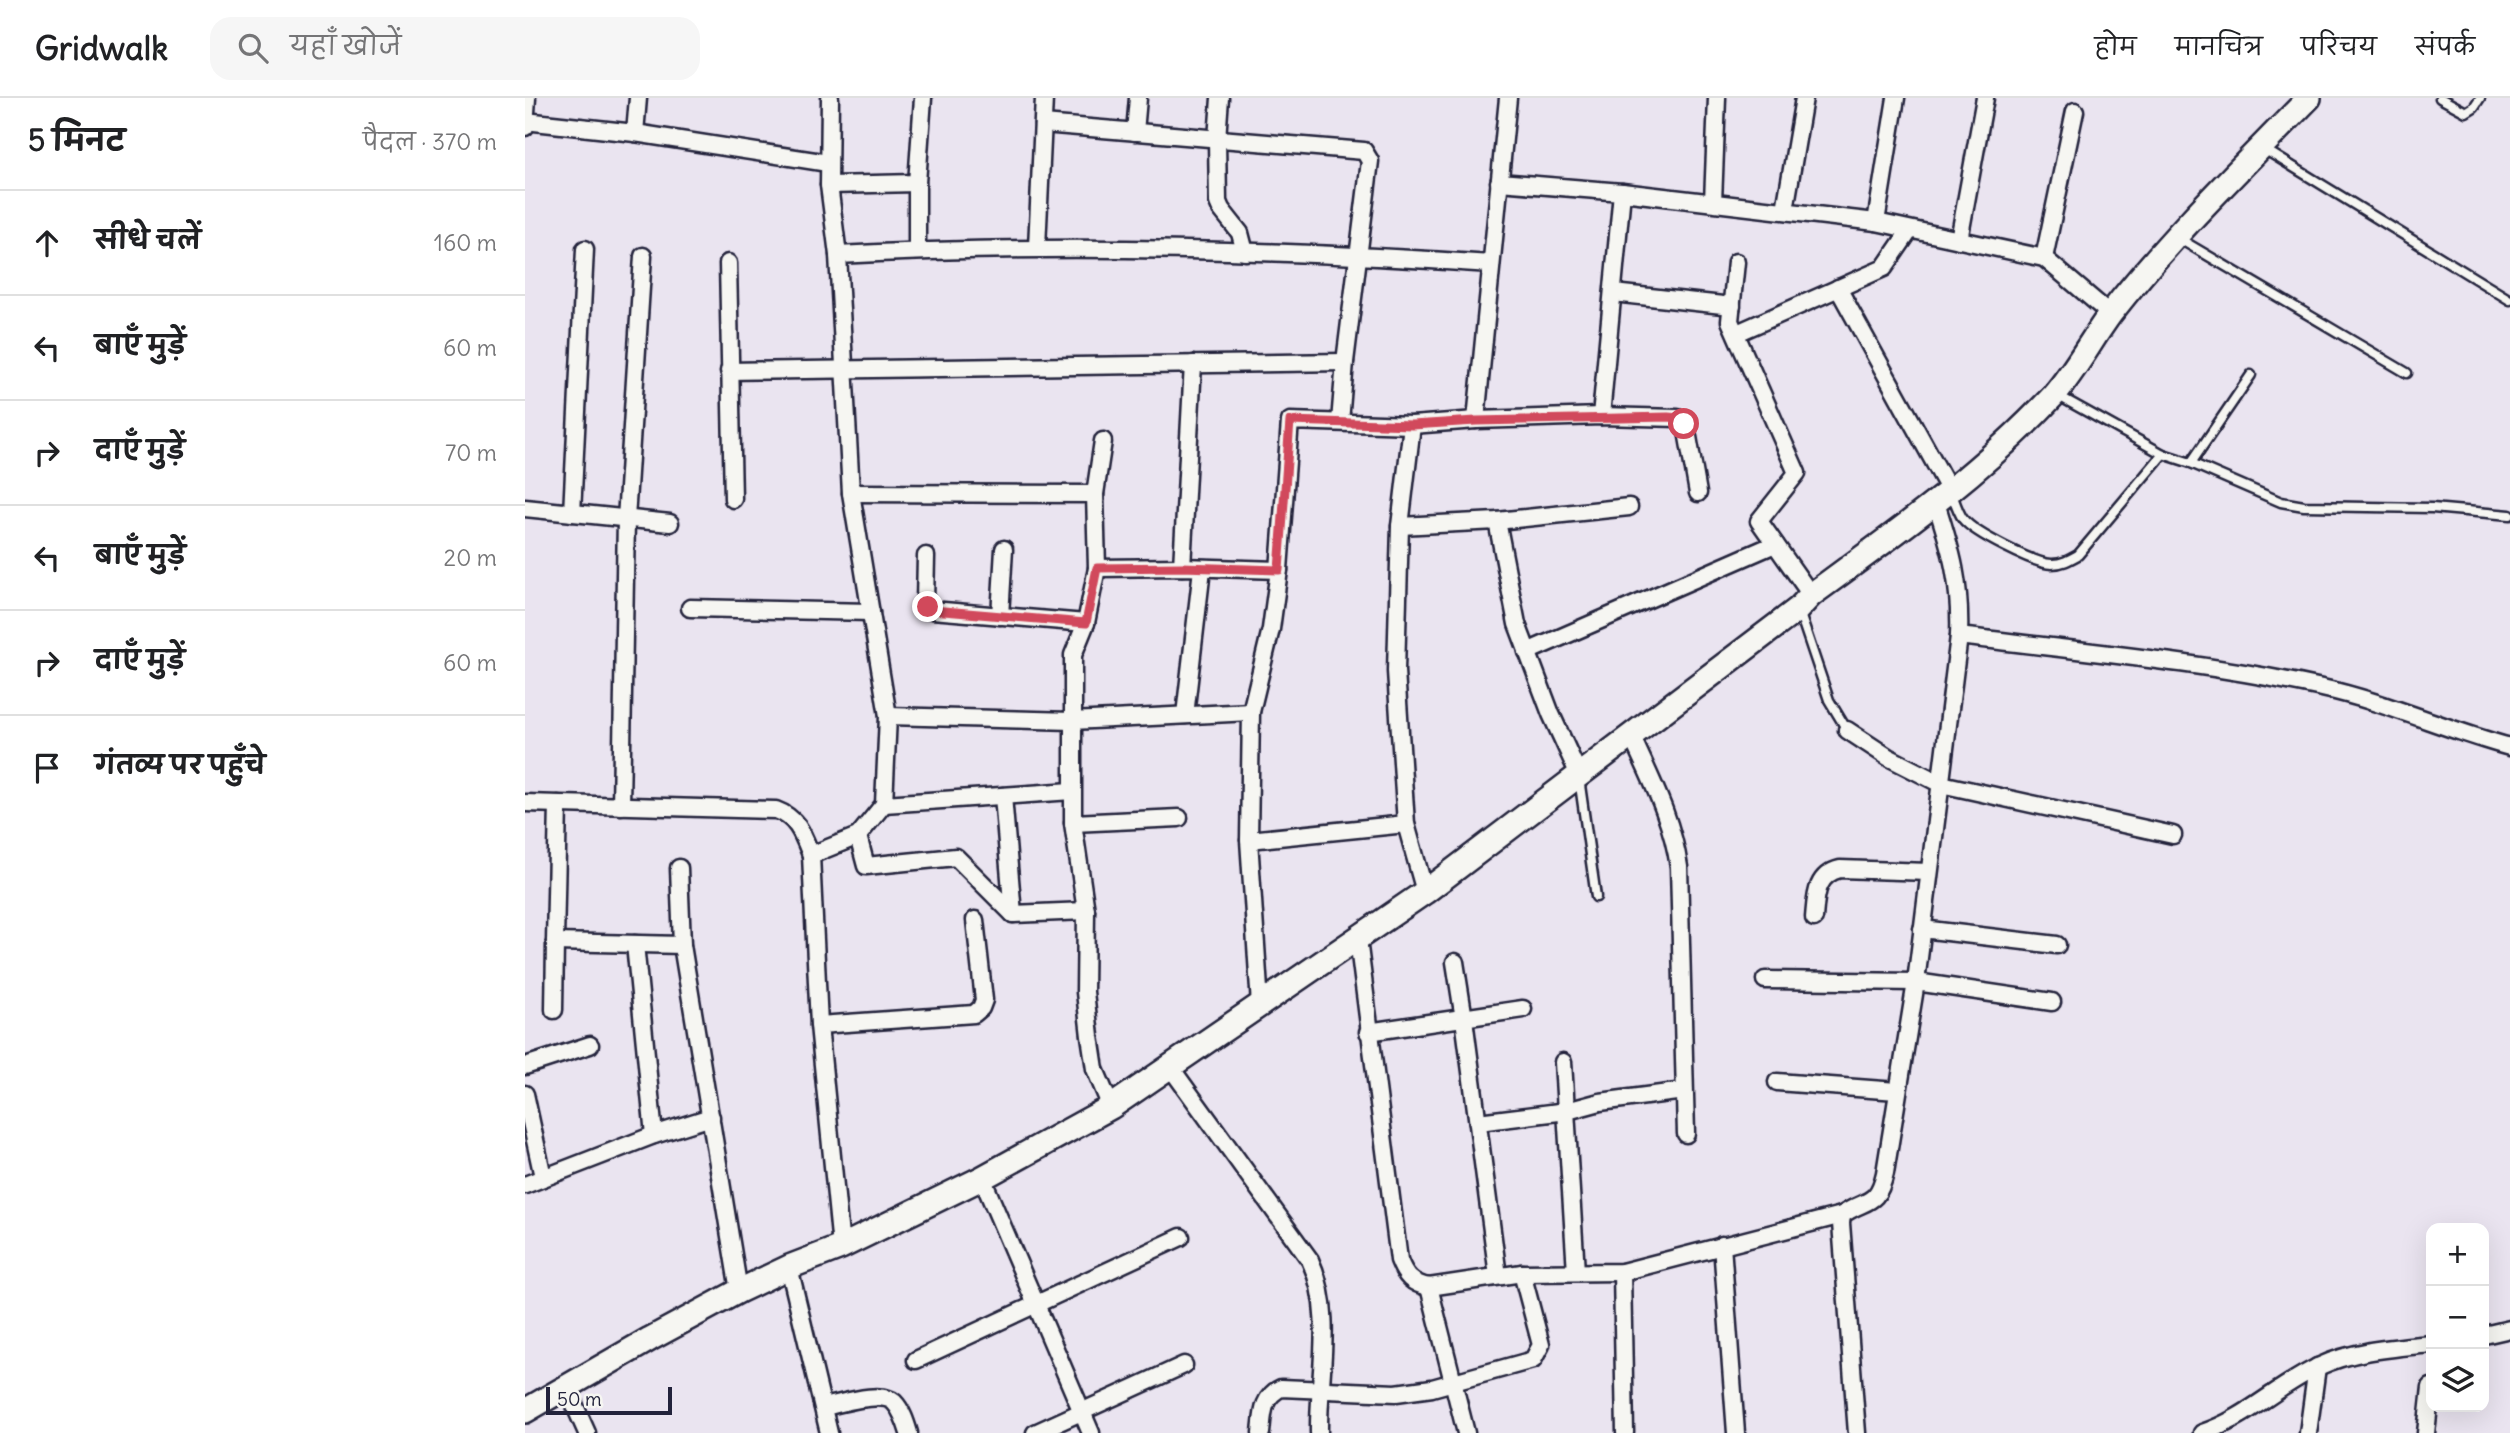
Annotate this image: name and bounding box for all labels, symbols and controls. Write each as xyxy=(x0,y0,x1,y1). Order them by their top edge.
search box xyxy=(210,17,700,80)
text: Gridwalk xyxy=(35,27,168,69)
icon: search xyxy=(234,29,272,67)
text: यहाँ खोजें xyxy=(290,29,401,62)
text: होम xyxy=(2094,31,2137,61)
text: मानचित्र xyxy=(2175,31,2263,61)
text: परिचय xyxy=(2301,31,2377,61)
text: संपर्क xyxy=(2415,31,2475,61)
text: 5 मिनट xyxy=(28,121,125,159)
text: पैदल · 370 m xyxy=(363,127,497,156)
text: सीधे चलें xyxy=(95,223,201,256)
icon: ahead xyxy=(28,224,66,262)
text: 160 m xyxy=(434,228,497,257)
text: बाएँ मुड़ें xyxy=(95,328,186,361)
icon: left xyxy=(28,329,66,367)
text: 60 m xyxy=(443,333,497,362)
route start xyxy=(1668,408,1699,439)
text: दाएँ मुड़ें xyxy=(95,433,185,466)
icon: right xyxy=(28,434,66,472)
text: 70 m xyxy=(445,438,497,467)
text: बाएँ मुड़ें xyxy=(95,538,186,571)
icon: left xyxy=(28,539,66,577)
text: 20 m xyxy=(444,543,497,572)
route end xyxy=(912,591,943,622)
text: दाएँ मुड़ें xyxy=(95,643,185,676)
icon: right xyxy=(28,644,66,682)
text: 60 m xyxy=(443,648,497,677)
text: गंतव्य पर पहुँचे xyxy=(95,748,265,781)
icon: arrive xyxy=(28,749,66,787)
map controls xyxy=(2426,1223,2489,1412)
button: + xyxy=(2426,1223,2489,1286)
button: − xyxy=(2426,1286,2489,1349)
button: layers xyxy=(2426,1349,2489,1412)
scale bar xyxy=(546,1384,672,1416)
text: 50 m xyxy=(557,1387,602,1411)

